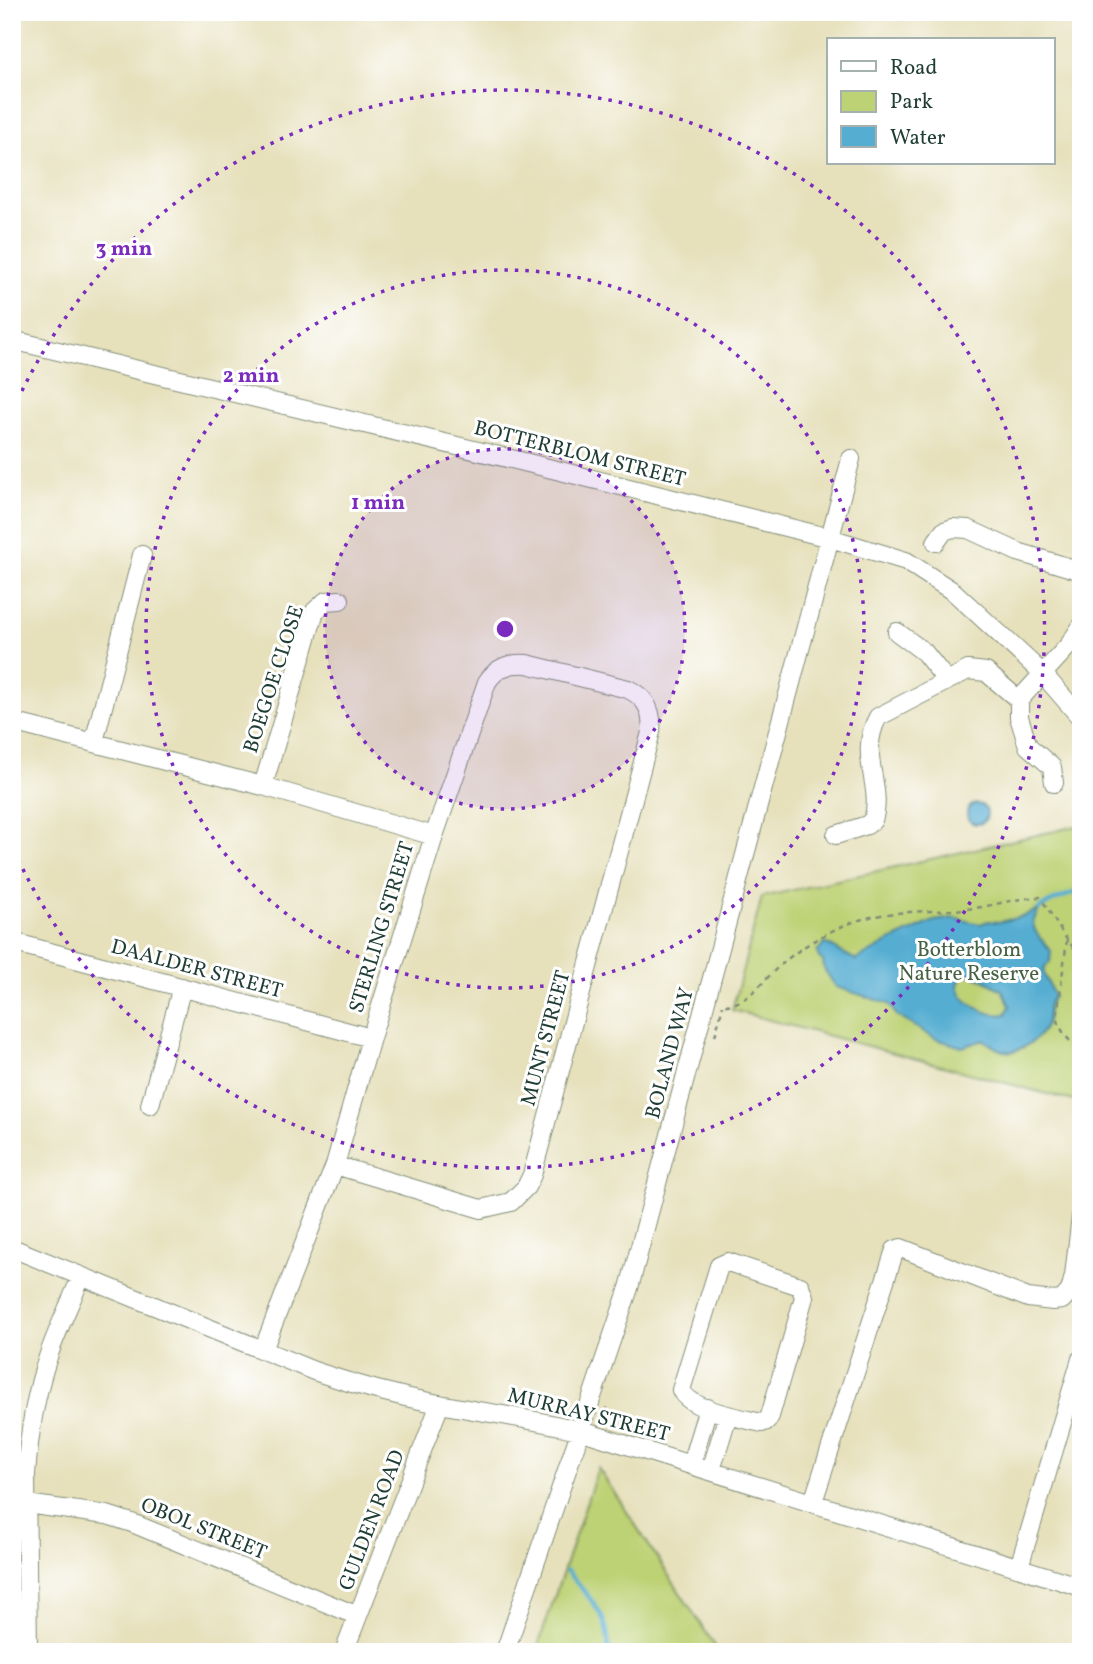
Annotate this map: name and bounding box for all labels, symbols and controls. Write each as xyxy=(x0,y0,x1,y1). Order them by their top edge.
legend xyxy=(827,38,1054,164)
text: Road xyxy=(890,54,937,83)
text: Park xyxy=(890,88,933,117)
text: Water xyxy=(890,124,946,153)
text: 3 min xyxy=(96,235,152,264)
text: 2 min xyxy=(223,362,279,391)
street label: BOTTERBLOM STREET xyxy=(471,414,689,495)
text: 1 min xyxy=(351,489,405,518)
street label: BOEGOE CLOSE xyxy=(237,602,312,757)
centre of rings xyxy=(493,617,517,641)
street label: STERLING STREET xyxy=(343,838,422,1017)
street label: DAALDER STREET xyxy=(108,933,286,1006)
park label: Botterblom Nature Reserve xyxy=(899,936,1039,989)
street label: MUNT STREET xyxy=(514,967,578,1109)
street label: BOLAND WAY xyxy=(639,985,702,1122)
street label: MURRAY STREET xyxy=(504,1381,673,1450)
street label: GULDEN ROAD xyxy=(332,1446,413,1595)
street label: OBOL STREET xyxy=(136,1491,271,1568)

